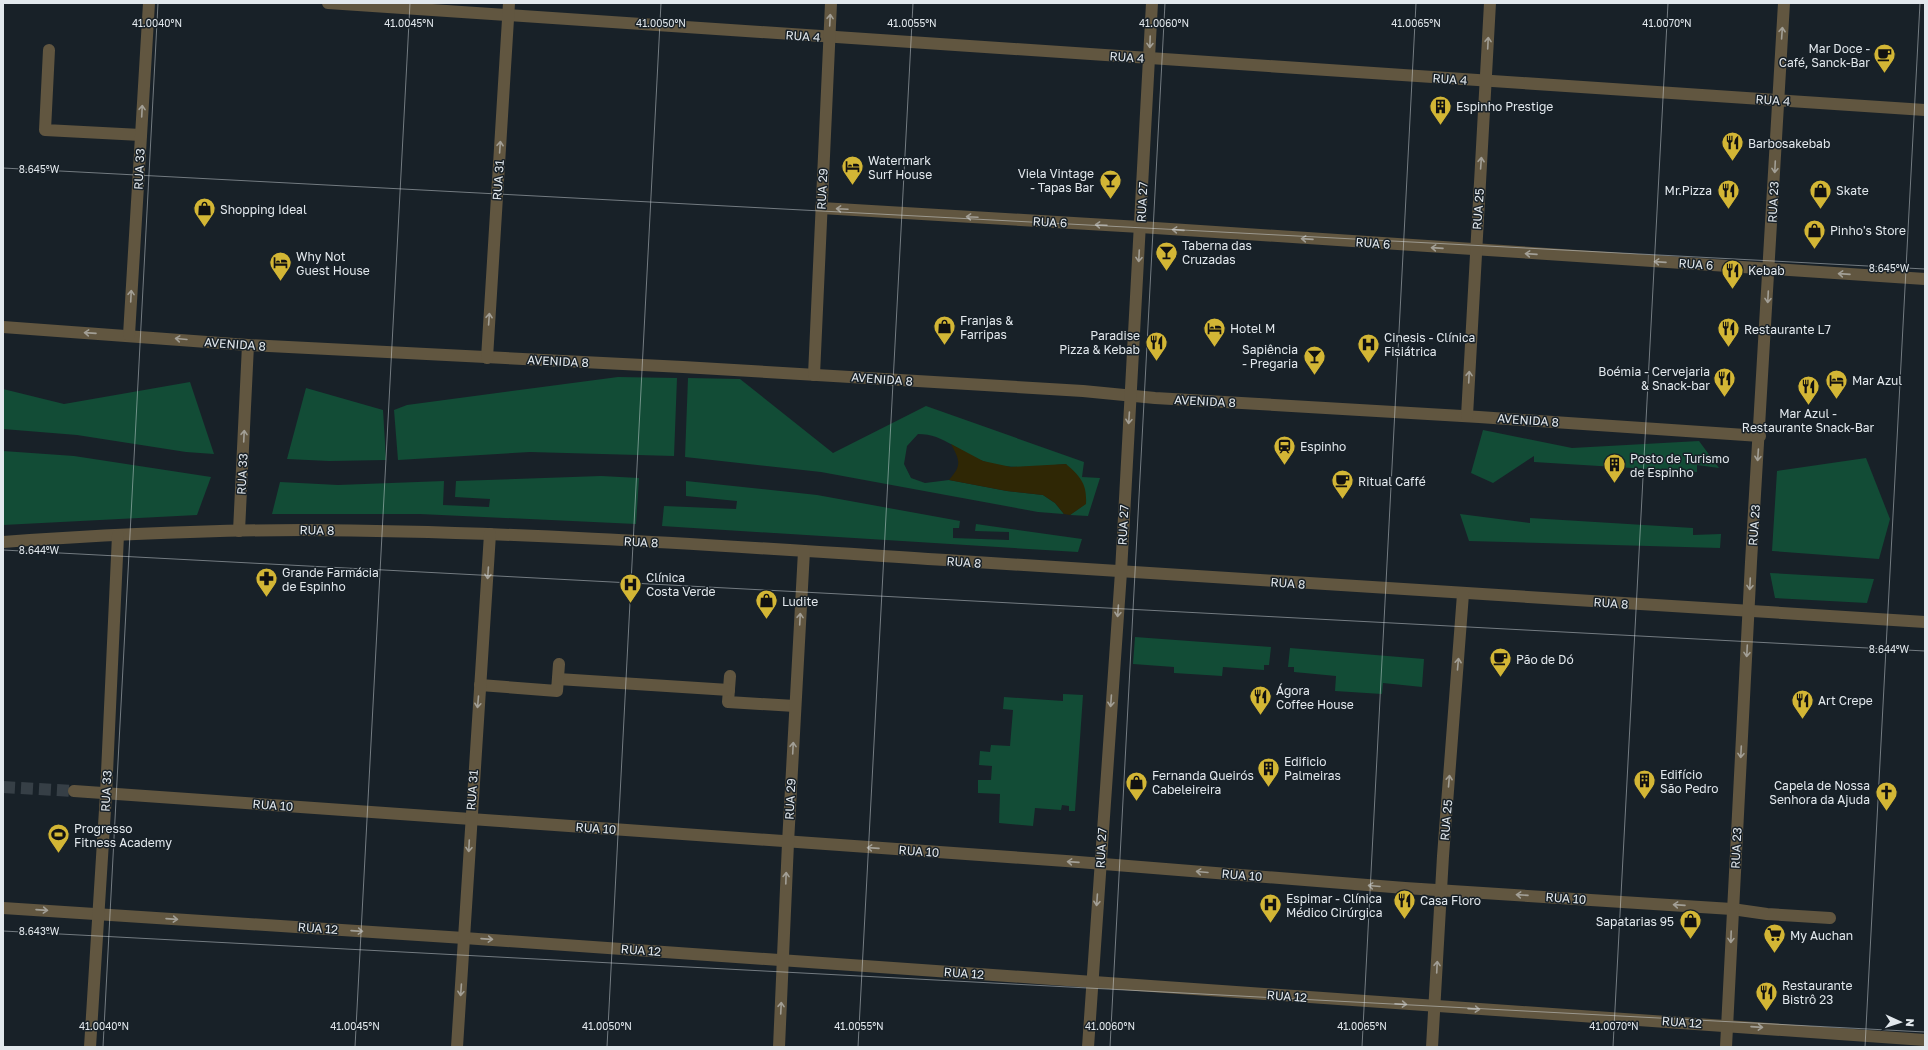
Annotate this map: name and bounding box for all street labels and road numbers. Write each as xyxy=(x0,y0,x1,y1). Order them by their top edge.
street label: RUA 4 xyxy=(785,27,821,45)
street label: RUA 4 xyxy=(1109,48,1145,66)
street label: RUA 4 xyxy=(1432,70,1468,88)
street label: RUA 4 xyxy=(1755,91,1791,109)
street label: RUA 33 xyxy=(130,148,148,190)
street label: RUA 31 xyxy=(489,159,507,201)
street label: RUA 29 xyxy=(813,168,831,210)
street label: RUA 27 xyxy=(1133,181,1151,223)
street label: RUA 23 xyxy=(1764,181,1782,223)
street label: RUA 25 xyxy=(1469,188,1487,230)
street label: RUA 6 xyxy=(1032,214,1068,230)
street label: RUA 6 xyxy=(1355,234,1391,252)
street label: RUA 6 xyxy=(1678,255,1714,273)
street label: AVENIDA 8 xyxy=(204,334,266,354)
street label: AVENIDA 8 xyxy=(527,352,589,370)
street label: AVENIDA 8 xyxy=(851,369,913,389)
street label: AVENIDA 8 xyxy=(1174,392,1236,410)
street label: AVENIDA 8 xyxy=(1497,410,1559,430)
street label: RUA 33 xyxy=(233,453,251,495)
street label: RUA 27 xyxy=(1114,504,1132,546)
street label: RUA 23 xyxy=(1745,504,1763,546)
street label: RUA 8 xyxy=(299,522,335,538)
street label: RUA 8 xyxy=(623,534,659,550)
street label: RUA 8 xyxy=(946,553,982,571)
street label: RUA 8 xyxy=(1270,574,1306,592)
street label: RUA 8 xyxy=(1593,594,1629,612)
street label: RUA 31 xyxy=(463,769,481,811)
street label: RUA 33 xyxy=(97,770,115,812)
street label: RUA 29 xyxy=(781,778,799,820)
street label: RUA 10 xyxy=(252,796,294,814)
street label: RUA 25 xyxy=(1437,799,1455,841)
street label: RUA 10 xyxy=(575,819,617,837)
street label: RUA 27 xyxy=(1092,827,1110,869)
street label: RUA 23 xyxy=(1727,827,1745,869)
street label: RUA 10 xyxy=(898,842,940,860)
street label: RUA 10 xyxy=(1221,866,1263,884)
street label: RUA 10 xyxy=(1545,889,1587,907)
street label: RUA 12 xyxy=(297,919,339,937)
street label: RUA 12 xyxy=(620,941,662,959)
street label: RUA 12 xyxy=(943,964,985,982)
street label: RUA 12 xyxy=(1266,987,1308,1005)
street label: RUA 12 xyxy=(1661,1013,1703,1031)

